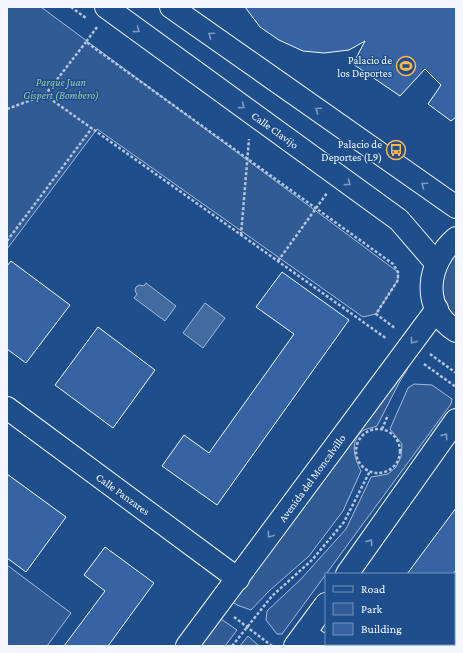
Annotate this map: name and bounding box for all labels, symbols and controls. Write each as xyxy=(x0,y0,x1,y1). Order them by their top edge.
one-way arrow xyxy=(133,25,140,33)
one-way arrow xyxy=(209,33,216,40)
place label: Palacio de los Deportes xyxy=(337,54,392,80)
sports icon: Palacio de los Deportes xyxy=(395,55,417,77)
park label: Parque Juan Gispert (Bombero) xyxy=(23,76,99,102)
one-way arrow xyxy=(238,101,245,108)
one-way arrow xyxy=(315,107,322,115)
street label: Calle Clavijo xyxy=(249,109,301,152)
place label: Palacio de Deportes (L9) xyxy=(321,138,382,164)
bus stop icon: Palacio de Deportes (L9) xyxy=(385,139,407,161)
one-way arrow xyxy=(343,178,350,185)
one-way arrow xyxy=(421,182,428,190)
one-way arrow xyxy=(411,336,418,343)
street label: Avenida del Moncalvillo xyxy=(276,431,348,524)
one-way arrow xyxy=(440,433,448,440)
street label: Calle Panzares xyxy=(94,471,152,517)
one-way arrow xyxy=(268,531,275,538)
one-way arrow xyxy=(365,539,373,546)
legend xyxy=(325,573,455,645)
text: Road xyxy=(361,582,386,596)
text: Park xyxy=(361,602,383,616)
text: Building xyxy=(361,622,402,636)

